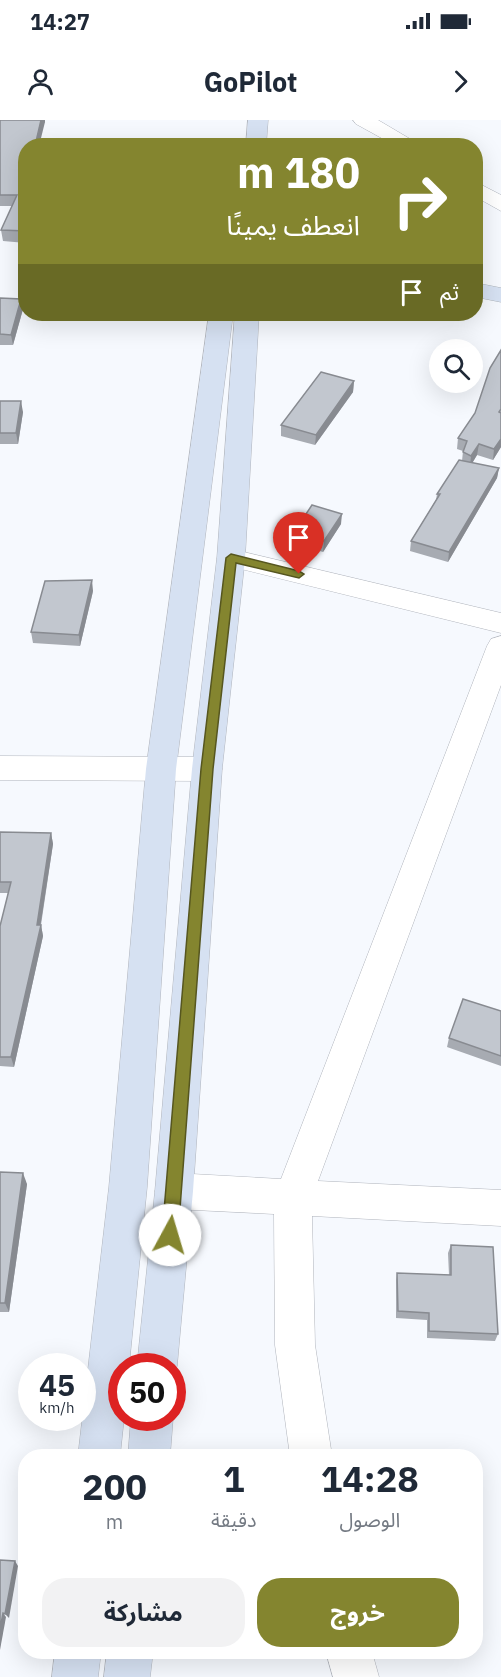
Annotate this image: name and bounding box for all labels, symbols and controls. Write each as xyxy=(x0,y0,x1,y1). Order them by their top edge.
text: 14:27 xyxy=(30,7,90,36)
text: GoPilot xyxy=(204,64,297,99)
icon: person xyxy=(24,65,57,98)
icon: forward xyxy=(444,65,477,98)
text: 180 m xyxy=(237,145,360,200)
icon: right xyxy=(381,162,459,240)
text: انعطف يمينًا xyxy=(226,207,360,242)
icon: arrive xyxy=(395,276,428,309)
text: ثم xyxy=(440,277,459,306)
map controls xyxy=(429,339,483,393)
button: search xyxy=(429,339,483,393)
pin xyxy=(273,512,324,574)
icon: arrive xyxy=(282,521,315,554)
position arrow xyxy=(138,1203,202,1267)
speed limit sign: 50 xyxy=(108,1353,186,1431)
text: 45 xyxy=(39,1365,75,1404)
text: km/h xyxy=(39,1398,75,1417)
text: 1 xyxy=(223,1455,245,1502)
text: 14:28 xyxy=(321,1455,419,1502)
text: 200 xyxy=(82,1463,147,1510)
text: دقيقة xyxy=(211,1506,257,1533)
text: الوصول xyxy=(339,1506,400,1533)
text: m xyxy=(106,1508,123,1535)
button: مشاركة xyxy=(42,1578,245,1647)
button: خروج xyxy=(257,1578,459,1647)

